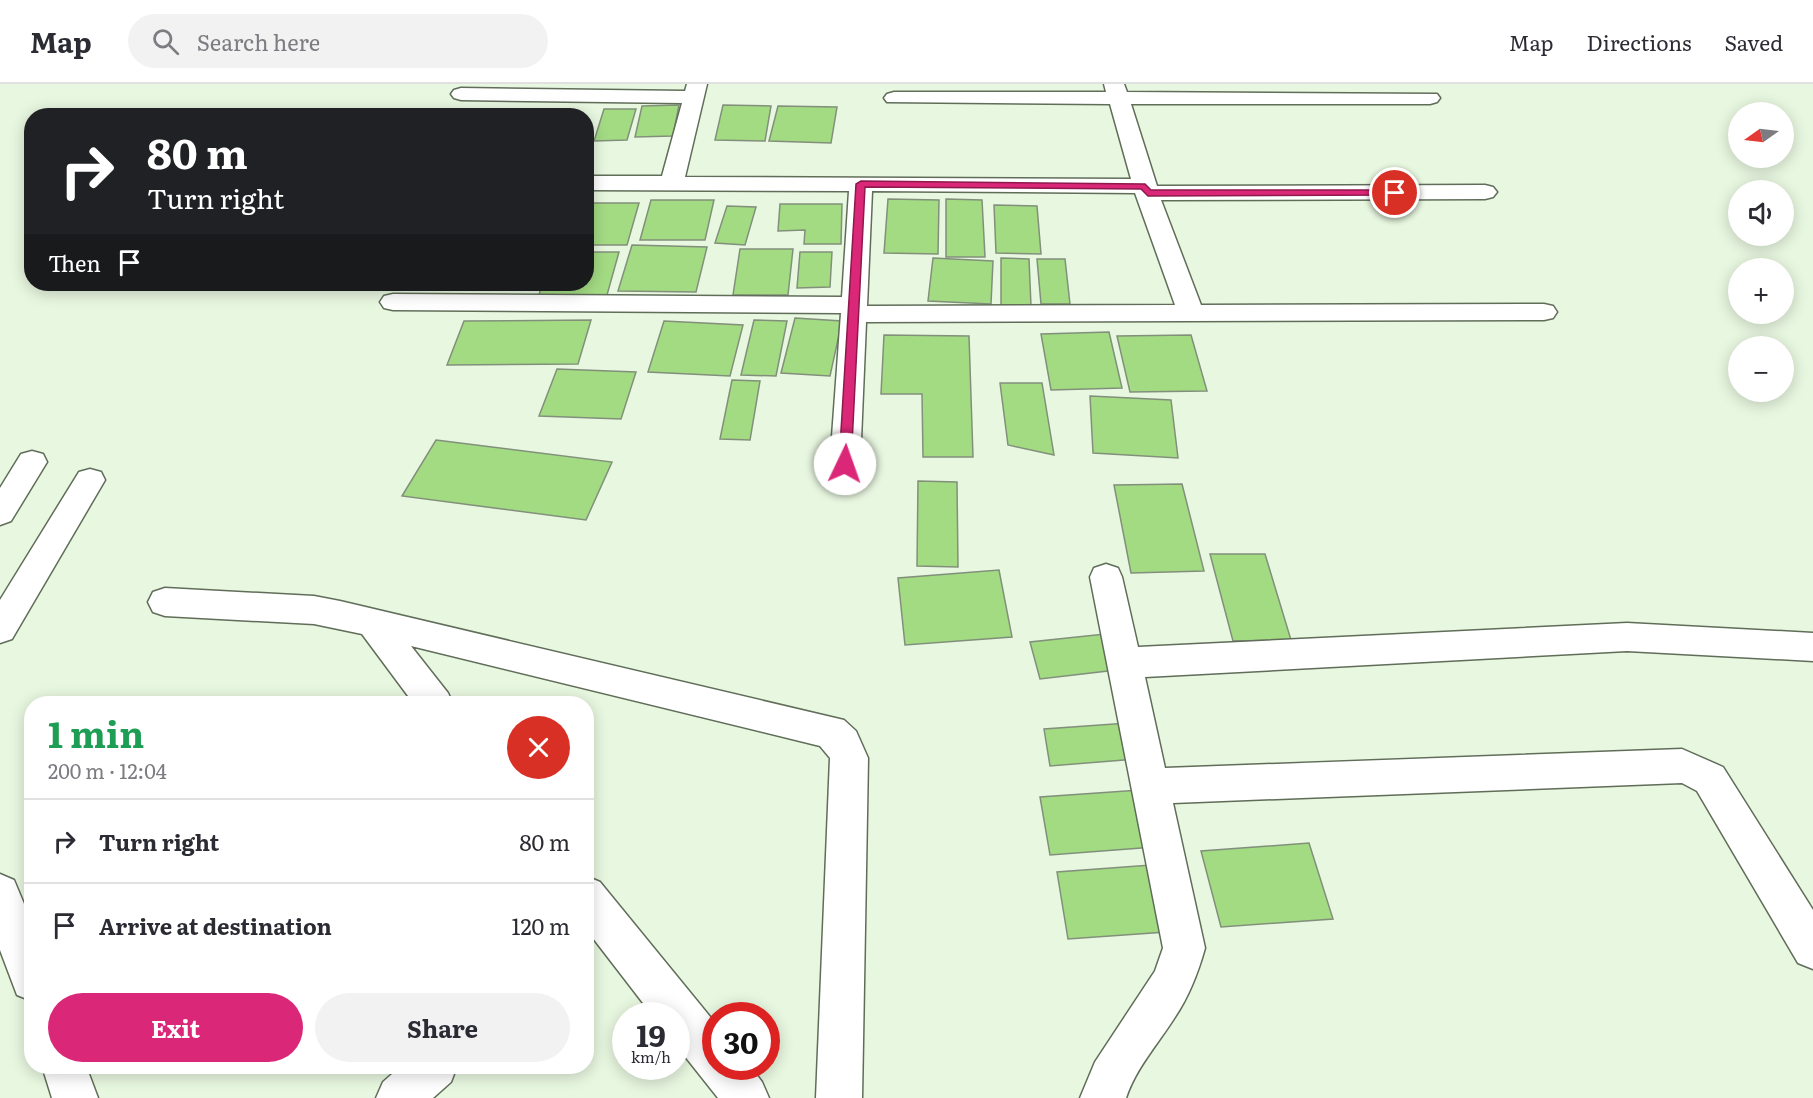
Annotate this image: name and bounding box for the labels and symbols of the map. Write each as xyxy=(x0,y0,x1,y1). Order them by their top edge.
north arrow xyxy=(1728,102,1794,168)
pin xyxy=(1369,167,1420,218)
position arrow xyxy=(813,432,877,496)
speed limit sign: 30 xyxy=(702,1002,780,1080)

